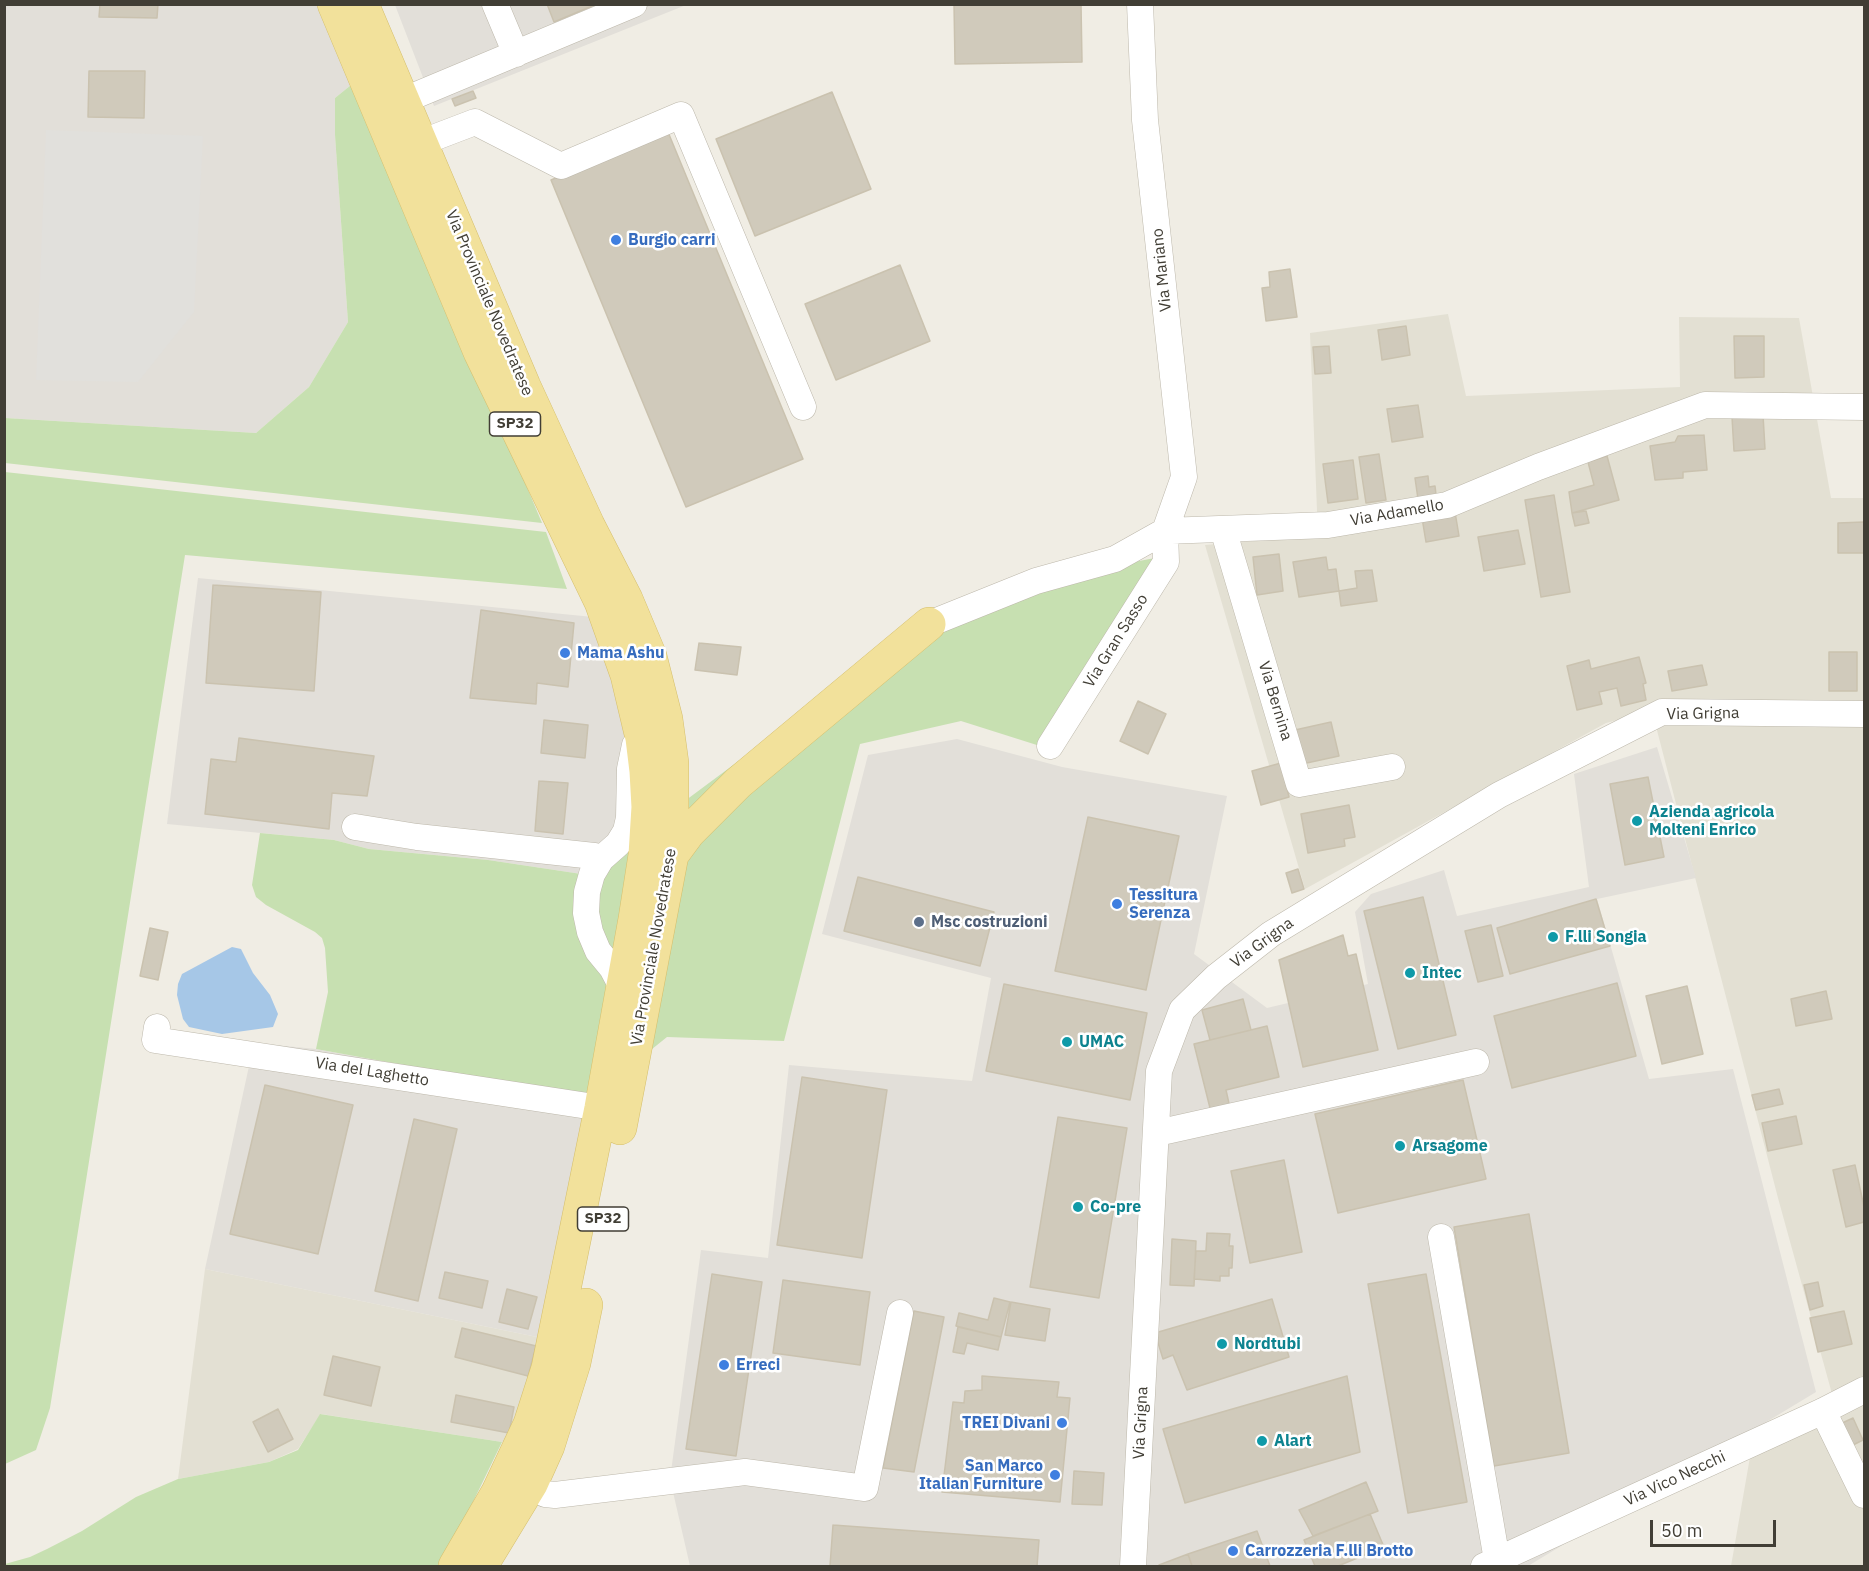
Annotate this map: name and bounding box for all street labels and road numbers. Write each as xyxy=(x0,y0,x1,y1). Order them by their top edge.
street label: Via Provinciale Novedratese xyxy=(441,207,537,399)
street label: Via Mariano xyxy=(1148,227,1176,313)
road number: SP32 xyxy=(490,412,540,436)
street label: Via Adamello xyxy=(1349,495,1445,531)
street label: Via Gran Sasso xyxy=(1080,591,1152,691)
street label: Via Bernina xyxy=(1254,659,1296,743)
street label: Via Grigna xyxy=(1666,704,1740,724)
street label: Via Provinciale Novedratese xyxy=(627,847,681,1047)
street label: Via Grigna xyxy=(1227,914,1297,972)
street label: Via del Laghetto xyxy=(314,1054,430,1090)
road number: SP32 xyxy=(578,1207,628,1231)
street label: Via Grigna xyxy=(1129,1386,1153,1460)
street label: Via Vico Necchi xyxy=(1621,1447,1729,1511)

